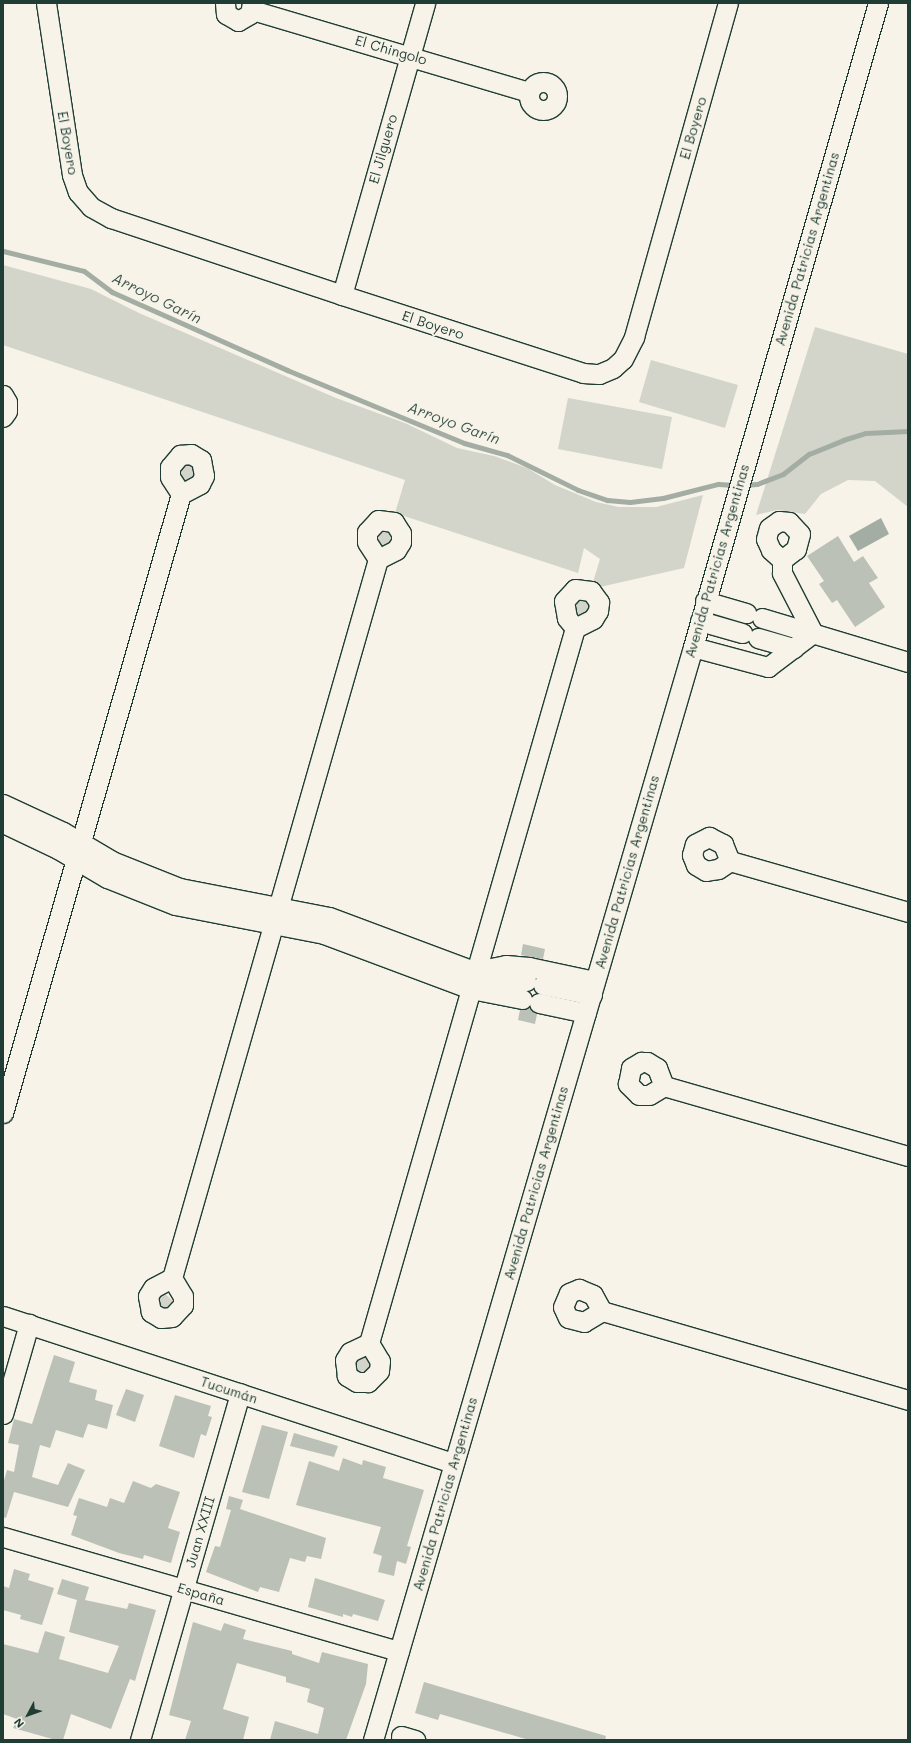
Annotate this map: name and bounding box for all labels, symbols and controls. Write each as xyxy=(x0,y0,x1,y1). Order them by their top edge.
street label: El Chingolo xyxy=(353,32,429,68)
street label: El Boyero xyxy=(676,95,710,161)
street label: El Boyero xyxy=(54,110,82,176)
street label: El Jilguero xyxy=(365,112,401,186)
street label: Avenida Patricias Argentinas xyxy=(771,150,843,348)
water label: Arroyo Garín xyxy=(110,269,204,327)
street label: El Boyero xyxy=(400,307,466,343)
water label: Arroyo Garín xyxy=(405,398,503,448)
street label: Avenida Patricias Argentinas xyxy=(681,462,753,660)
street label: Avenida Patricias Argentinas xyxy=(591,773,663,971)
street label: Avenida Patricias Argentinas xyxy=(500,1084,572,1282)
street label: Tucumán xyxy=(198,1373,260,1407)
street label: Avenida Patricias Argentinas xyxy=(409,1395,481,1593)
street label: Juan XXIII xyxy=(182,1494,218,1570)
street label: España xyxy=(175,1579,227,1609)
north arrow xyxy=(8,1695,48,1735)
text: N xyxy=(10,1715,27,1731)

